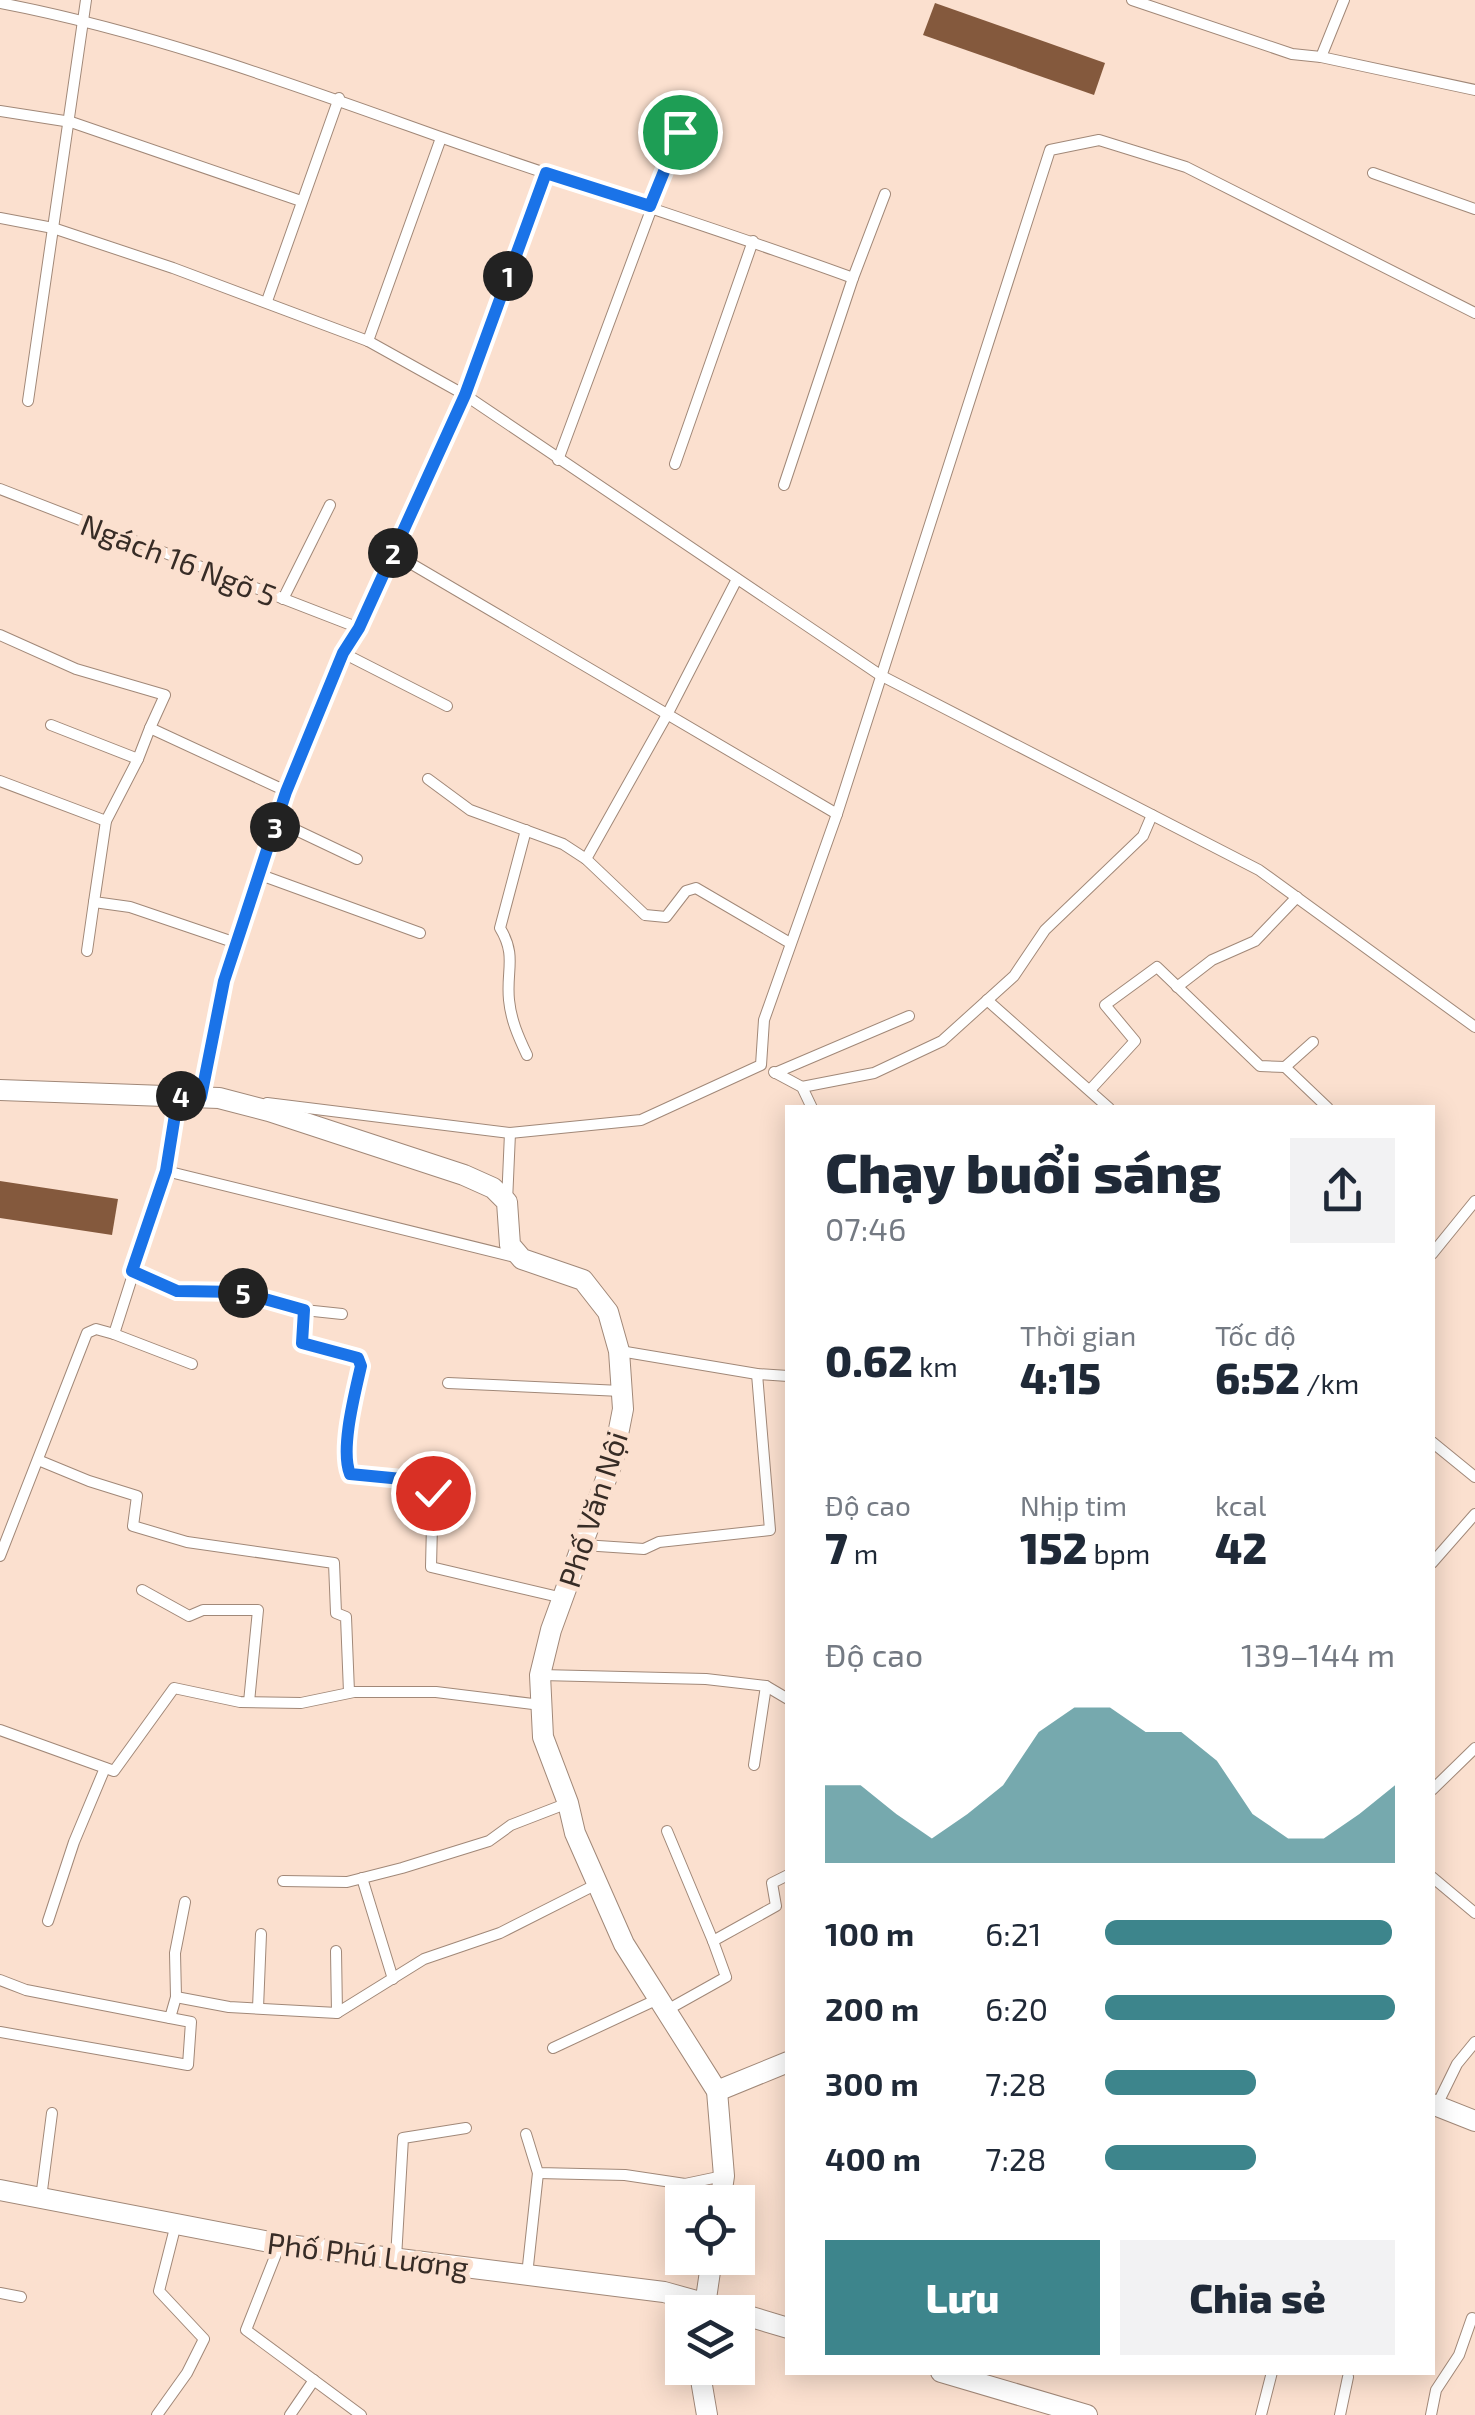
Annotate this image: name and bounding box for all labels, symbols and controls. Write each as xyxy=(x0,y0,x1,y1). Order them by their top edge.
pin xyxy=(638,90,723,175)
icon: arrive xyxy=(653,105,708,160)
pin: 1 xyxy=(483,251,533,301)
text: 1 xyxy=(502,259,514,293)
street label: Ngách 16 Ngõ 5 xyxy=(76,505,282,613)
pin: 2 xyxy=(368,528,418,578)
text: 2 xyxy=(385,536,401,570)
pin: 3 xyxy=(250,802,300,852)
text: 3 xyxy=(267,810,283,844)
pin: 4 xyxy=(156,1071,206,1121)
text: 4 xyxy=(172,1079,190,1113)
text: Chạy buổi sáng xyxy=(825,1138,1221,1204)
button: share xyxy=(1290,1138,1395,1243)
text: 07:46 xyxy=(825,1209,906,1247)
pin: 5 xyxy=(218,1268,268,1318)
text: 5 xyxy=(235,1276,251,1310)
text: Thời gian xyxy=(1020,1318,1136,1352)
text: Tốc độ xyxy=(1215,1318,1296,1352)
text: 0.62 xyxy=(825,1335,913,1385)
text: km xyxy=(913,1349,958,1383)
text: 4:15 xyxy=(1020,1352,1101,1402)
text: 6:52 xyxy=(1215,1352,1300,1402)
text: /km xyxy=(1300,1366,1359,1400)
street label: Phố Văn Nội xyxy=(550,1426,634,1592)
pin xyxy=(391,1451,476,1536)
icon: check xyxy=(406,1466,461,1521)
text: Độ cao xyxy=(825,1488,911,1522)
text: Nhịp tim xyxy=(1020,1488,1127,1522)
text: kcal xyxy=(1215,1488,1266,1522)
text: 7 xyxy=(825,1522,848,1572)
text: 152 xyxy=(1020,1522,1087,1572)
text: 42 xyxy=(1215,1522,1267,1572)
text: m xyxy=(848,1536,878,1570)
text: bpm xyxy=(1087,1536,1150,1570)
text: Độ cao xyxy=(825,1635,923,1673)
text: 139–144 m xyxy=(1241,1635,1395,1673)
text: 100 m xyxy=(825,1914,914,1952)
text: 6:21 xyxy=(985,1914,1042,1952)
text: 200 m xyxy=(825,1989,919,2027)
text: 6:20 xyxy=(985,1989,1048,2027)
text: 300 m xyxy=(825,2064,919,2102)
text: 7:28 xyxy=(985,2064,1046,2102)
text: 400 m xyxy=(825,2139,921,2177)
text: 7:28 xyxy=(985,2139,1046,2177)
map controls xyxy=(665,2185,755,2385)
button: locate xyxy=(665,2185,755,2275)
street label: Phố Phú Lương xyxy=(265,2224,471,2284)
button: Lưu xyxy=(825,2240,1100,2355)
button: Chia sẻ xyxy=(1120,2240,1395,2355)
button: layers xyxy=(665,2295,755,2385)

